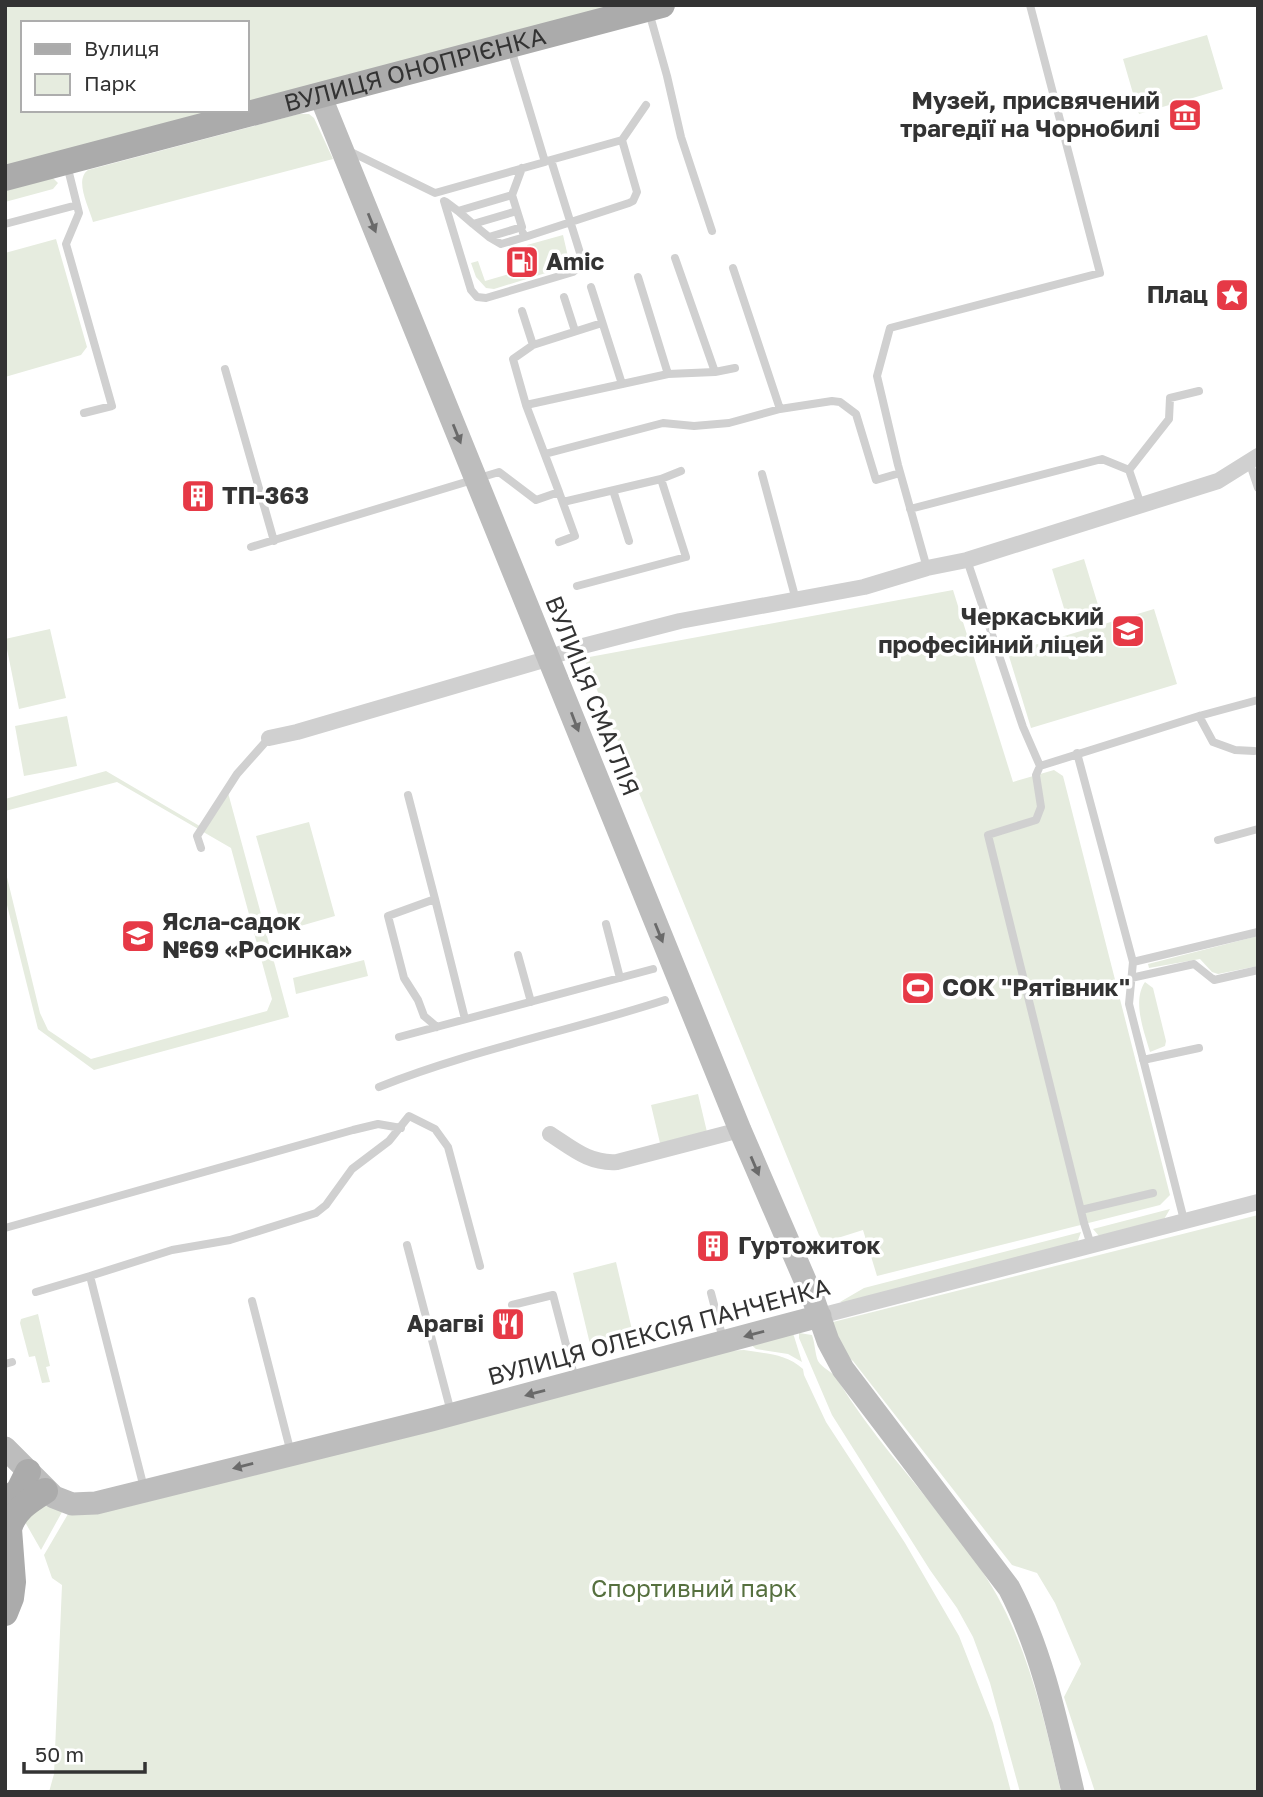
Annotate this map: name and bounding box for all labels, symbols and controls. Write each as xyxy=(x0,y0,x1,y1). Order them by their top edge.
street label: ВУЛИЦЯ ОНОПРІЄНКА xyxy=(281,20,549,117)
legend xyxy=(21,21,248,112)
text: Вулиця xyxy=(84,35,160,61)
text: Парк xyxy=(84,70,137,96)
place label: Музей, присвячений трагедії на Чорнобилі xyxy=(900,85,1160,142)
museum icon: Музей, присвячений трагедії на Чорнобилі xyxy=(1166,96,1204,134)
one-way arrow xyxy=(366,213,377,234)
fuel station icon: Amic xyxy=(503,243,541,281)
place label: Amic xyxy=(546,246,605,275)
place icon: Плац xyxy=(1213,276,1251,314)
place label: Плац xyxy=(1147,279,1208,308)
one-way arrow xyxy=(452,424,463,445)
building icon: ТП-363 xyxy=(179,477,217,515)
place label: ТП-363 xyxy=(222,480,309,509)
street label: ВУЛИЦЯ СМАГЛІЯ xyxy=(540,591,647,800)
place label: Черкаський професійний ліцей xyxy=(878,601,1104,658)
school or university icon: Черкаський професійний ліцей xyxy=(1109,612,1147,650)
one-way arrow xyxy=(569,711,580,732)
place label: Ясла-садок №69 «Росинка» xyxy=(162,906,352,963)
school or university icon: Ясла-садок №69 «Росинка» xyxy=(119,917,157,955)
one-way arrow xyxy=(654,923,665,944)
sports icon: СОК "Рятівник" xyxy=(899,969,937,1007)
place label: СОК "Рятівник" xyxy=(942,972,1130,1001)
one-way arrow xyxy=(750,1156,761,1177)
building icon: Гуртожиток xyxy=(694,1227,732,1265)
place label: Гуртожиток xyxy=(738,1230,881,1259)
street label: ВУЛИЦЯ ОЛЕКСІЯ ПАНЧЕНКА xyxy=(484,1271,833,1390)
restaurant icon: Арагві xyxy=(489,1305,527,1343)
place label: Арагві xyxy=(407,1308,484,1337)
one-way arrow xyxy=(743,1329,765,1340)
one-way arrow xyxy=(524,1388,545,1398)
one-way arrow xyxy=(232,1461,254,1472)
park label: Спортивний парк xyxy=(591,1573,797,1602)
scale bar xyxy=(24,1730,145,1774)
text: 50 m xyxy=(35,1741,84,1767)

